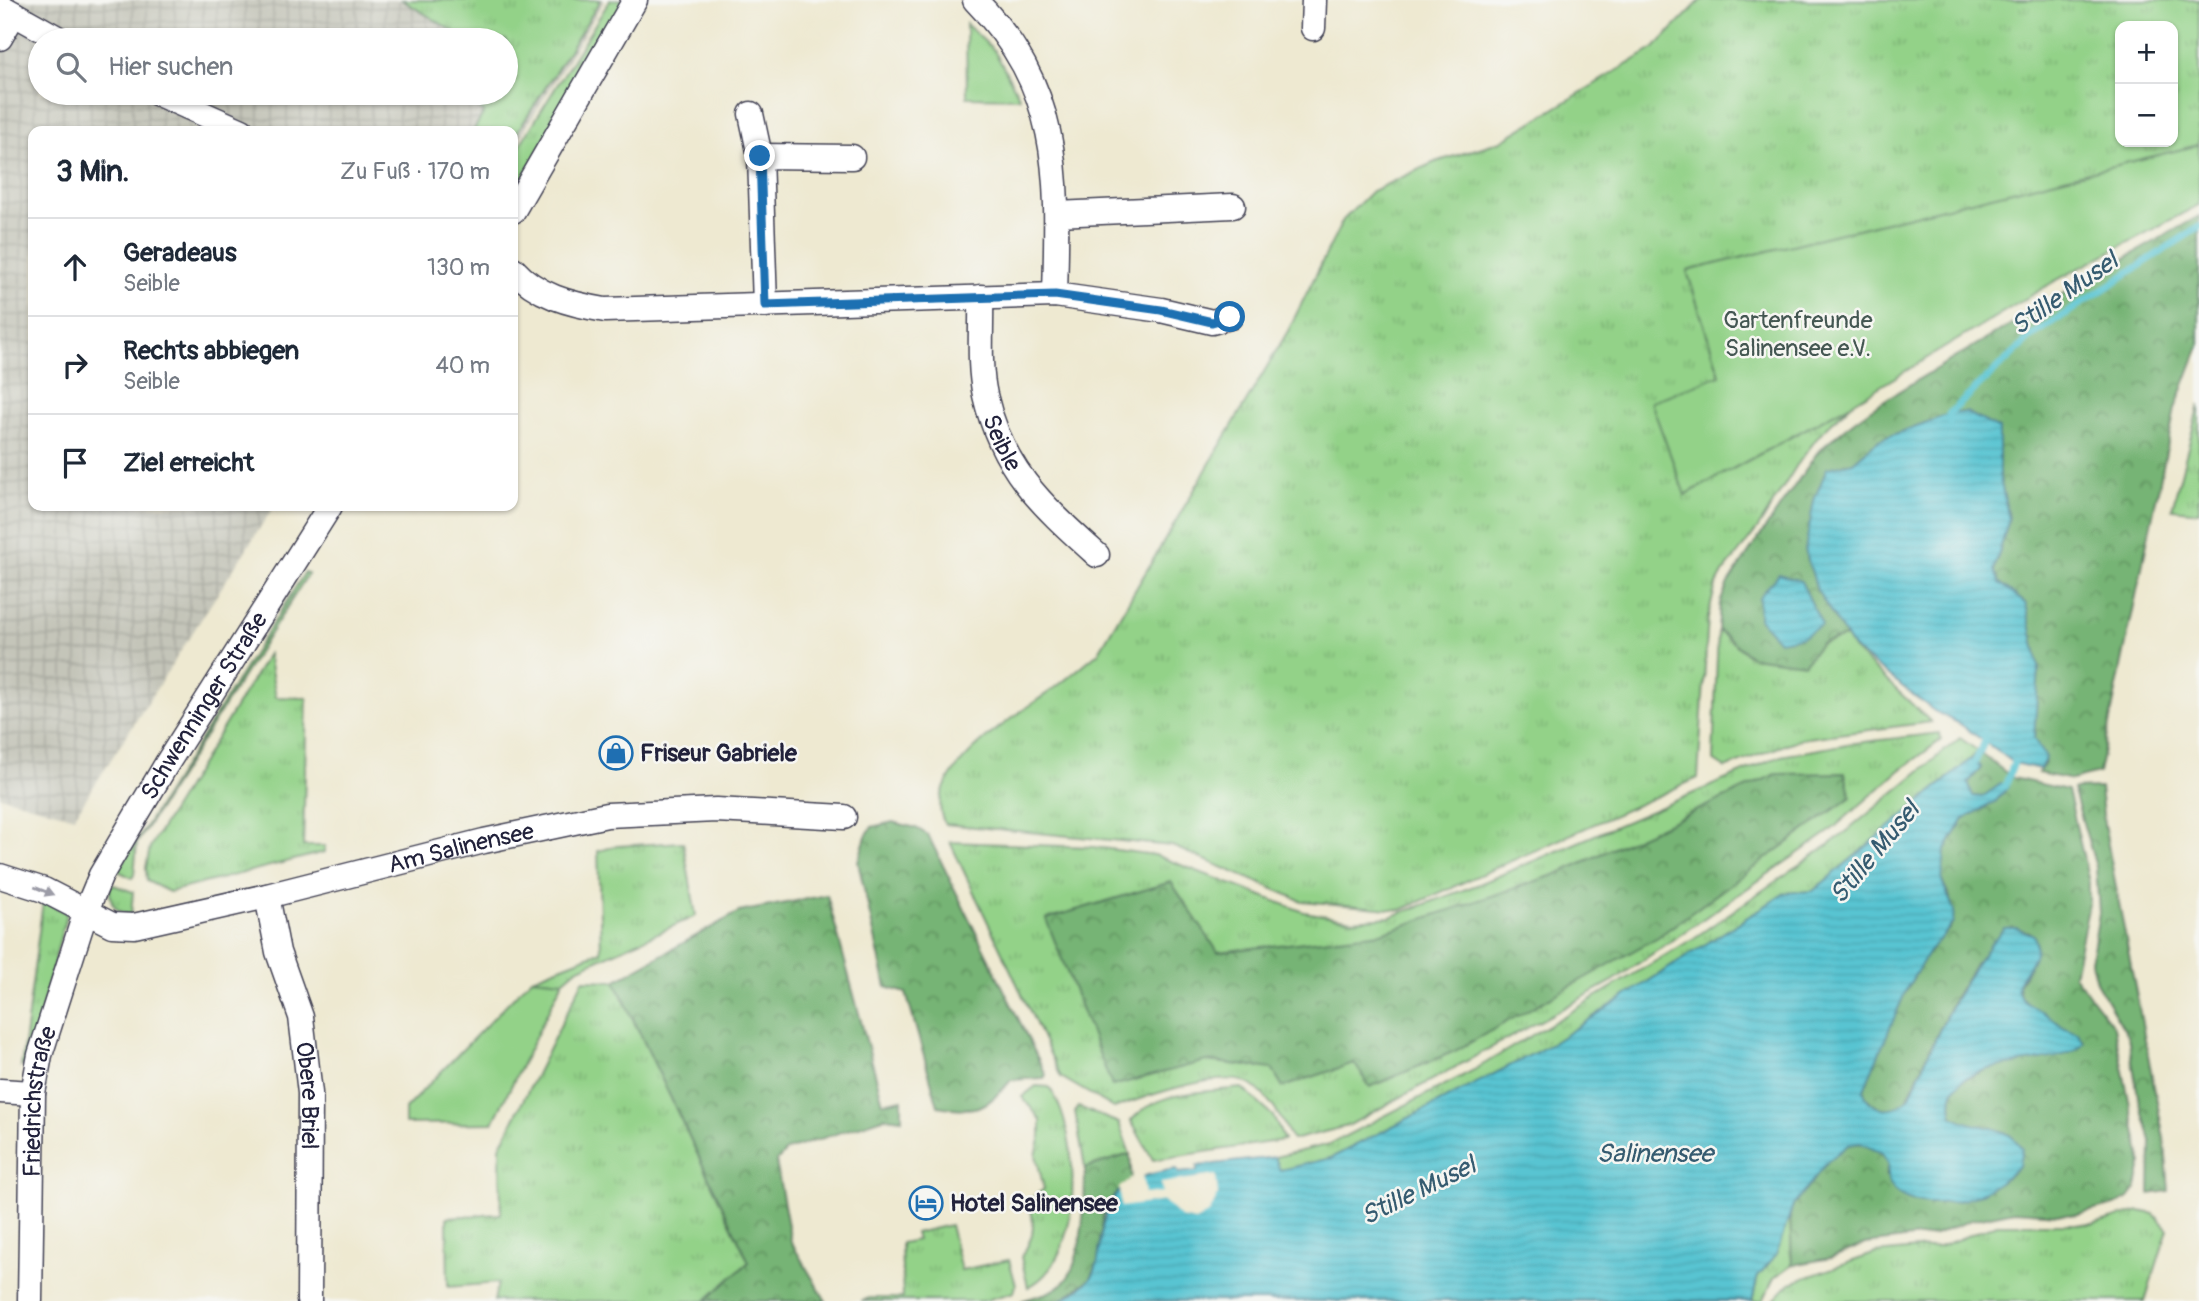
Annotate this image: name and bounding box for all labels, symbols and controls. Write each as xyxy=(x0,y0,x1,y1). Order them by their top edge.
map controls xyxy=(2115,21,2178,147)
button: + xyxy=(2115,21,2178,84)
search box xyxy=(28,28,518,105)
icon: search xyxy=(52,48,90,86)
text: Hier suchen xyxy=(108,51,233,83)
button: − xyxy=(2115,84,2178,147)
route end xyxy=(744,140,775,171)
text: 3 Min. xyxy=(56,153,129,190)
text: Zu Fuß · 170 m xyxy=(340,157,490,186)
text: Geradeaus xyxy=(123,237,237,269)
water label: Stille Musel xyxy=(2005,244,2127,342)
icon: ahead xyxy=(56,248,94,286)
text: 130 m xyxy=(427,253,490,282)
text: Seible xyxy=(123,269,180,298)
route start xyxy=(1214,301,1245,332)
park label: Gartenfreunde Salinensee e.V. xyxy=(1723,306,1873,363)
text: Rechts abbiegen xyxy=(123,335,299,367)
icon: right xyxy=(56,346,94,384)
text: 40 m xyxy=(436,351,490,380)
text: Seible xyxy=(123,367,180,396)
street label: Seible xyxy=(976,411,1028,477)
icon: arrive xyxy=(56,444,94,482)
text: Ziel erreicht xyxy=(123,447,254,479)
street label: Schwenninger Straße xyxy=(135,607,274,805)
shop icon: Friseur Gabriele xyxy=(597,734,635,772)
place label: Friseur Gabriele xyxy=(640,739,798,768)
water label: Stille Musel xyxy=(1823,793,1929,910)
street label: Am Salinensee xyxy=(385,817,537,880)
one-way arrow xyxy=(34,886,55,897)
street label: Friedrichstraße xyxy=(18,1022,63,1177)
street label: Obere Briel xyxy=(289,1040,324,1150)
water label: Salinensee xyxy=(1597,1138,1715,1170)
water label: Stille Musel xyxy=(1356,1148,1483,1232)
hotel icon: Hotel Salinensee xyxy=(907,1184,945,1222)
place label: Hotel Salinensee xyxy=(950,1189,1119,1218)

